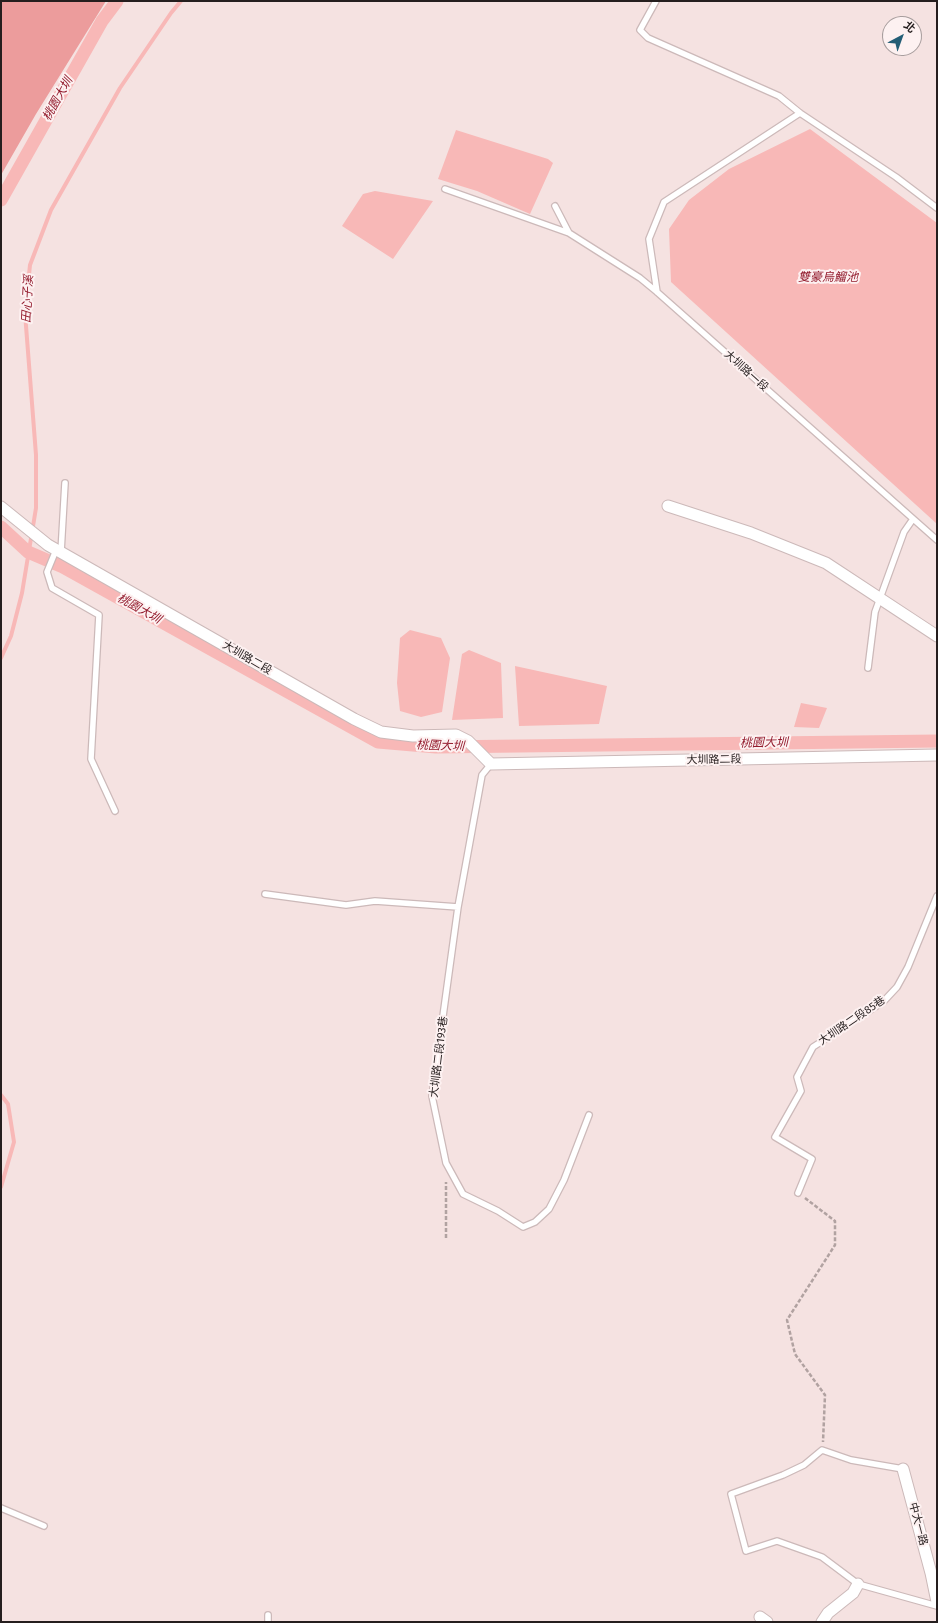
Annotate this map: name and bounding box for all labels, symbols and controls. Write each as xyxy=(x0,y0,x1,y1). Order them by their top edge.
north arrow xyxy=(882,16,922,56)
text: 北 xyxy=(901,19,918,36)
water label: 桃園大圳 xyxy=(40,75,76,123)
water label: 雙豪烏鰡池 xyxy=(798,271,858,285)
water label: 田心子溪 xyxy=(20,275,36,323)
street label: 大圳路一段 xyxy=(721,348,771,394)
water label: 桃園大圳 xyxy=(115,591,163,627)
street label: 大圳路二段 xyxy=(220,639,274,677)
water label: 桃園大圳 xyxy=(740,735,788,751)
water label: 桃園大圳 xyxy=(416,738,464,754)
street label: 大圳路二段 xyxy=(686,753,742,767)
street label: 大圳路二段85巷 xyxy=(816,994,888,1048)
street label: 大圳路二段193巷 xyxy=(427,1016,451,1098)
street label: 中大一路 xyxy=(906,1501,930,1547)

